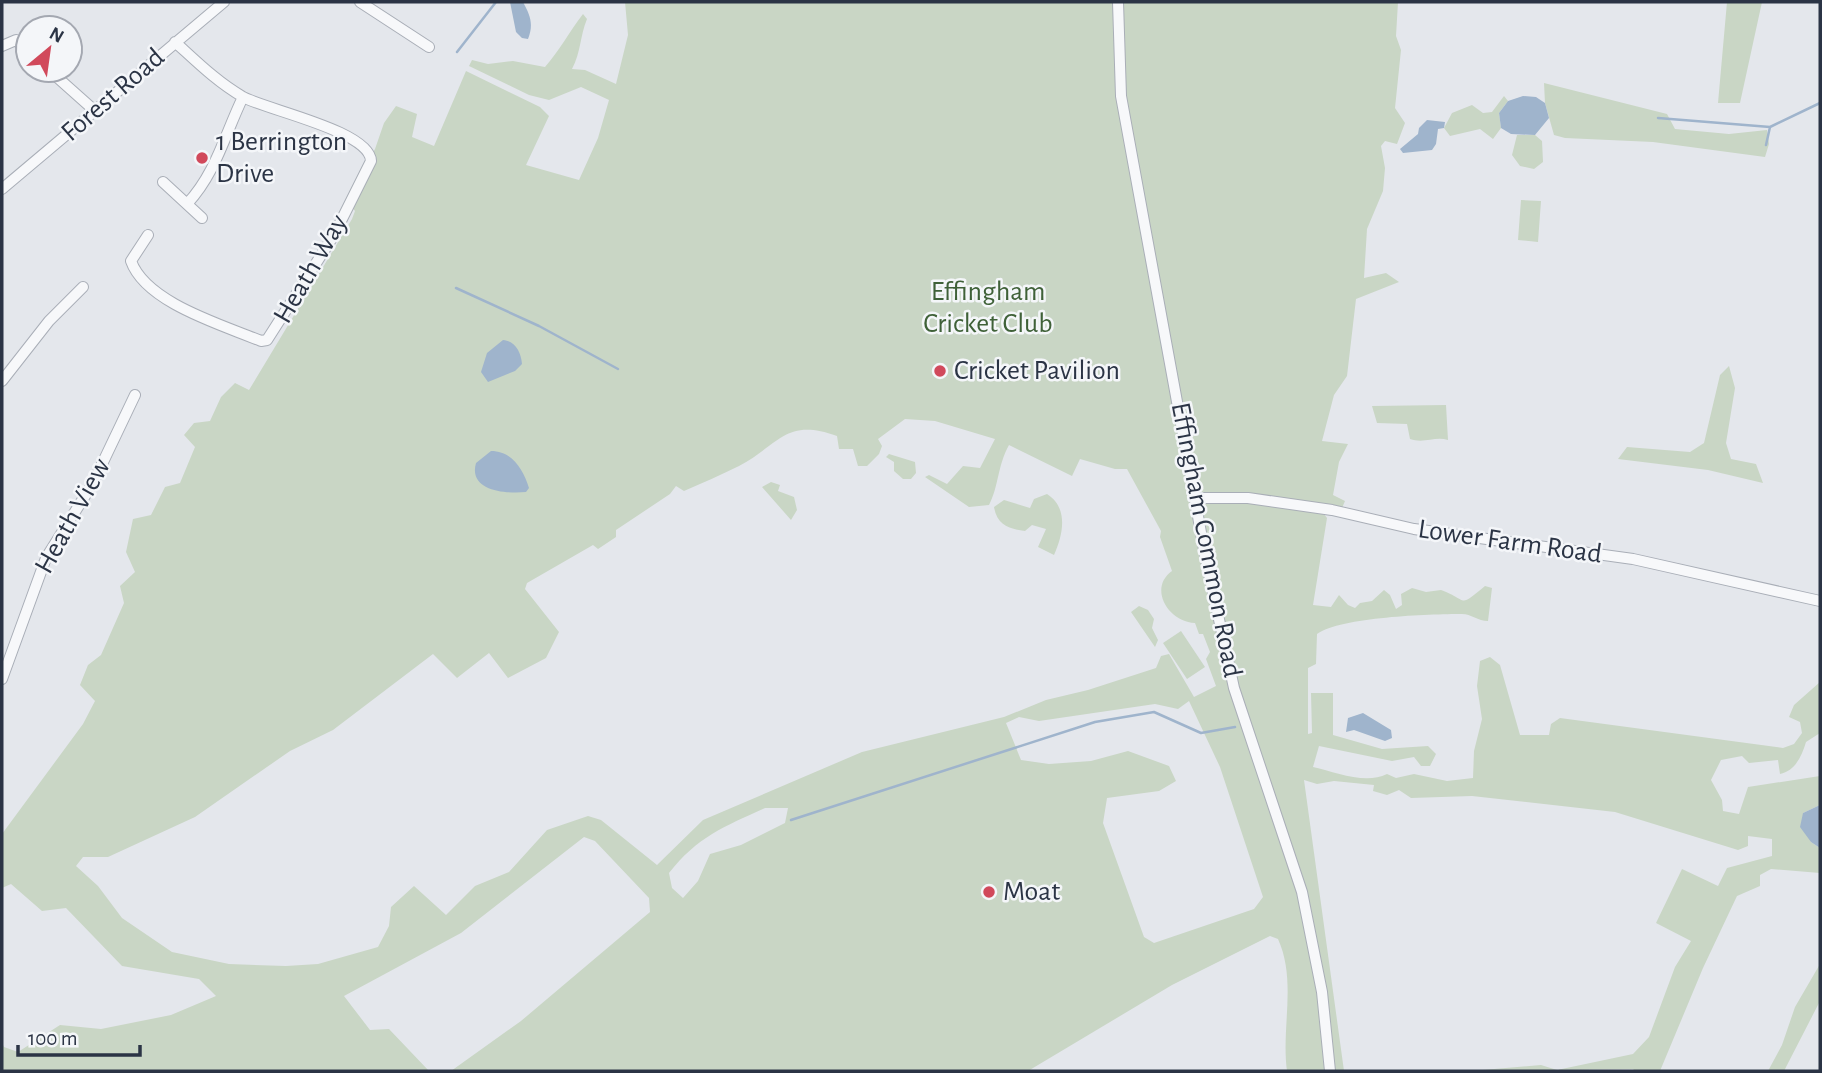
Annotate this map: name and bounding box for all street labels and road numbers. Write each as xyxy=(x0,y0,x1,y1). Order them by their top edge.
street label: Forest Road xyxy=(56,43,170,147)
street label: Heath Way xyxy=(269,210,353,328)
street label: Effingham Common Road xyxy=(1166,400,1246,680)
street label: Heath View xyxy=(30,454,116,578)
street label: Lower Farm Road xyxy=(1416,515,1604,569)

